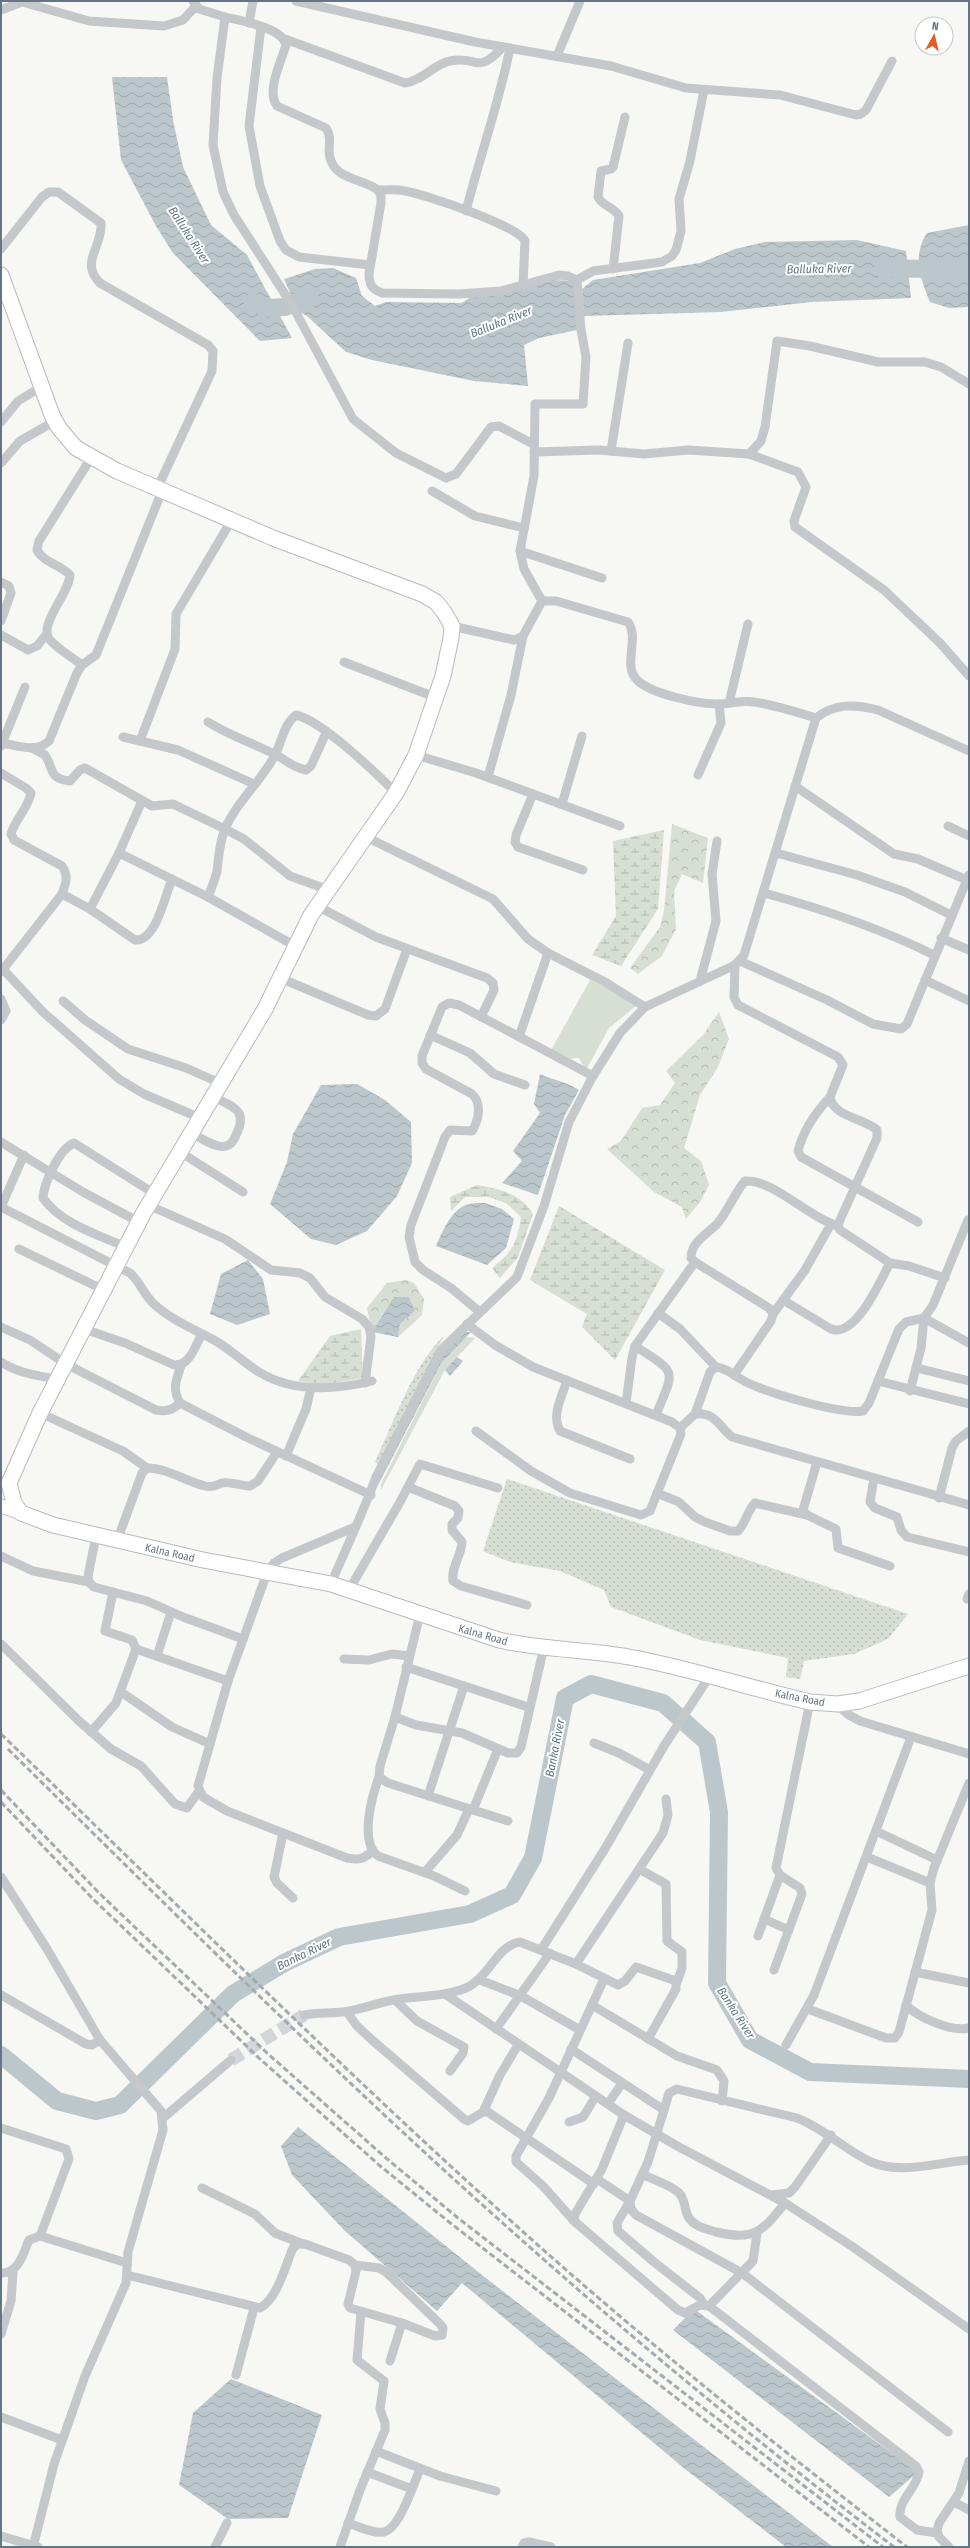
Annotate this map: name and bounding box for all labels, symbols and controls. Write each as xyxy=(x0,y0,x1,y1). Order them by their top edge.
north arrow xyxy=(914,16,954,56)
text: N xyxy=(931,20,939,33)
water label: Balluka River xyxy=(165,204,213,267)
water label: Balluka River xyxy=(786,261,852,277)
water label: Balluka River xyxy=(468,303,534,341)
street label: Kalna Road xyxy=(144,1541,196,1565)
street label: Kalna Road xyxy=(457,1622,509,1648)
street label: Kalna Road xyxy=(774,1687,826,1709)
water label: Banka River xyxy=(543,1717,568,1778)
water label: Banka River xyxy=(275,1934,334,1973)
water label: Banka River xyxy=(714,1985,758,2042)

